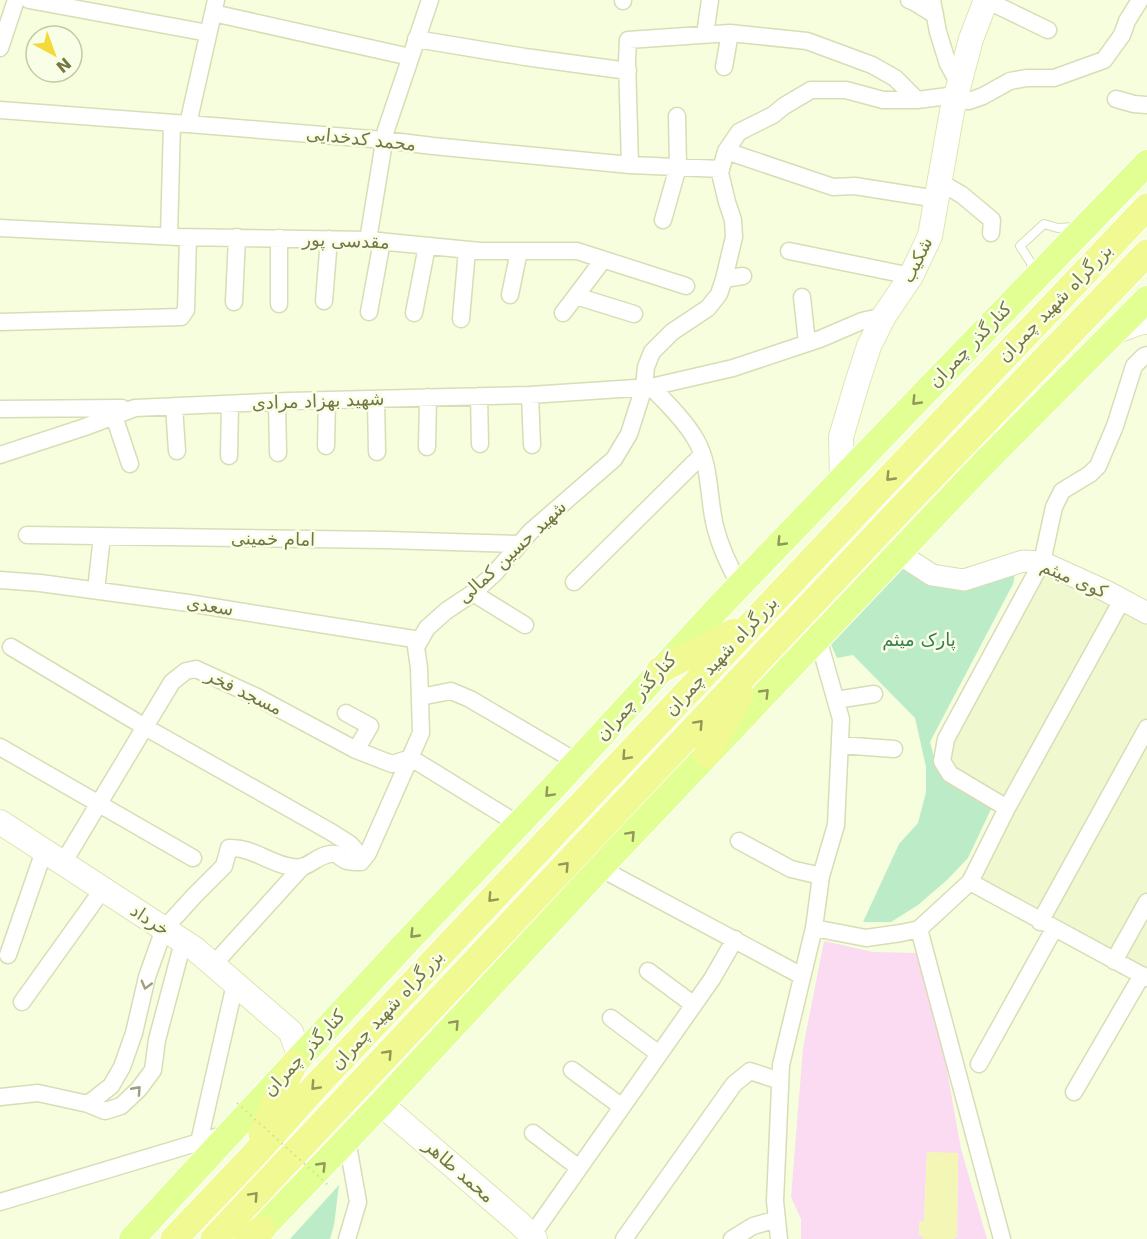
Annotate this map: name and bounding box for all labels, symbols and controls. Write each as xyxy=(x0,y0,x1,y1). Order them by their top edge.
north arrow xyxy=(24,24,84,84)
text: N xyxy=(52,53,75,77)
street label: محمد کدخدایی xyxy=(305,122,417,155)
street label: مقدسی پور xyxy=(301,228,390,254)
street label: شکیب xyxy=(897,234,937,286)
street label: بزرگراه شهید چمران xyxy=(993,239,1117,367)
street label: کنارگذر چمران xyxy=(924,297,1017,392)
street label: شهید بهزاد مرادی xyxy=(251,388,385,414)
one-way arrow xyxy=(912,395,923,405)
one-way arrow xyxy=(886,470,897,481)
street label: شهید حسین کمالی xyxy=(453,496,571,608)
street label: امام خمینی xyxy=(231,527,315,550)
one-way arrow xyxy=(778,535,789,546)
street label: کوی میثم xyxy=(1037,555,1111,603)
street label: سعدی xyxy=(185,591,235,620)
street label: بزرگراه شهید چمران xyxy=(660,591,782,721)
park label: پارک میثم xyxy=(882,629,956,651)
street label: کنارگذر چمران xyxy=(591,648,681,745)
street label: مسجد فخر xyxy=(201,664,286,720)
one-way arrow xyxy=(758,690,769,700)
one-way arrow xyxy=(691,721,702,732)
one-way arrow xyxy=(622,750,633,760)
one-way arrow xyxy=(545,785,556,796)
one-way arrow xyxy=(623,831,634,842)
one-way arrow xyxy=(558,863,569,873)
one-way arrow xyxy=(488,892,499,902)
street label: خرداد xyxy=(126,899,174,941)
one-way arrow xyxy=(410,927,421,938)
street label: بزرگراه شهید چمران xyxy=(326,945,448,1075)
one-way arrow xyxy=(140,979,153,989)
street label: کنارگذر چمران xyxy=(258,1005,350,1101)
one-way arrow xyxy=(448,1020,459,1031)
one-way arrow xyxy=(381,1051,392,1061)
one-way arrow xyxy=(312,1079,323,1090)
one-way arrow xyxy=(130,1086,141,1097)
street label: محمد طاهر xyxy=(419,1134,499,1208)
one-way arrow xyxy=(315,1163,326,1173)
one-way arrow xyxy=(247,1193,258,1204)

